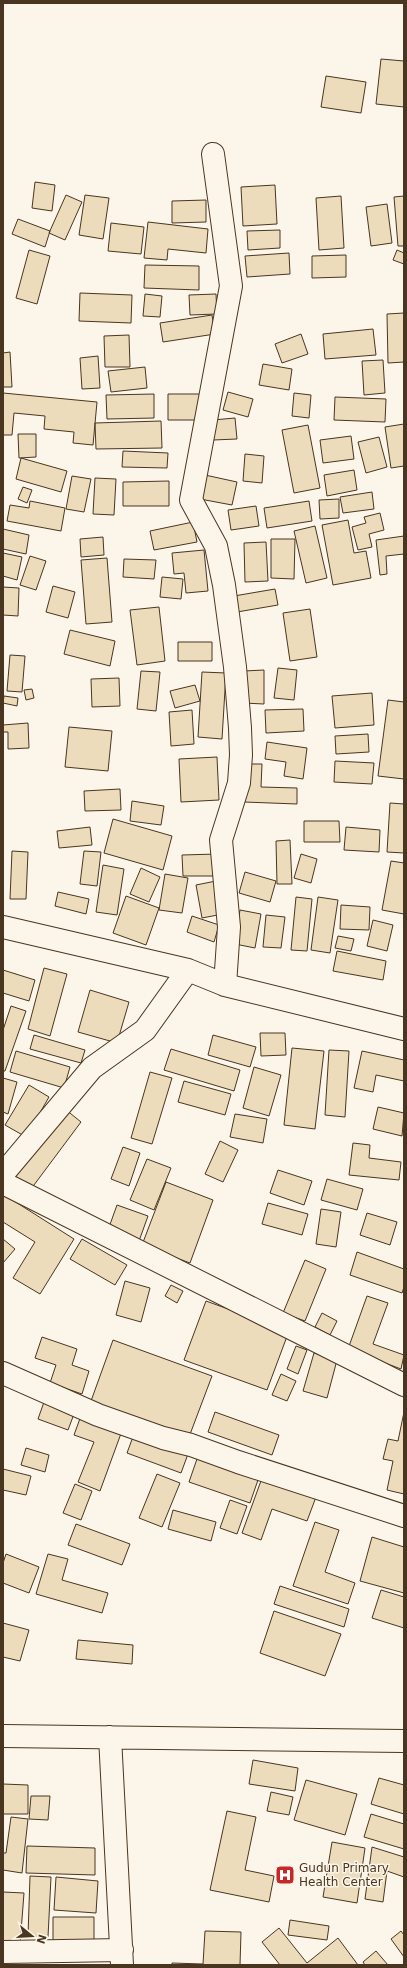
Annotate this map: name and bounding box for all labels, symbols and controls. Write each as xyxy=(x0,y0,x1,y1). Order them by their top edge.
place label: Gudun Primary Health Center xyxy=(299,1861,389,1889)
hospital icon: Gudun Primary Health Center xyxy=(274,1864,296,1886)
north arrow xyxy=(12,1916,52,1956)
text: N xyxy=(33,1933,49,1945)

